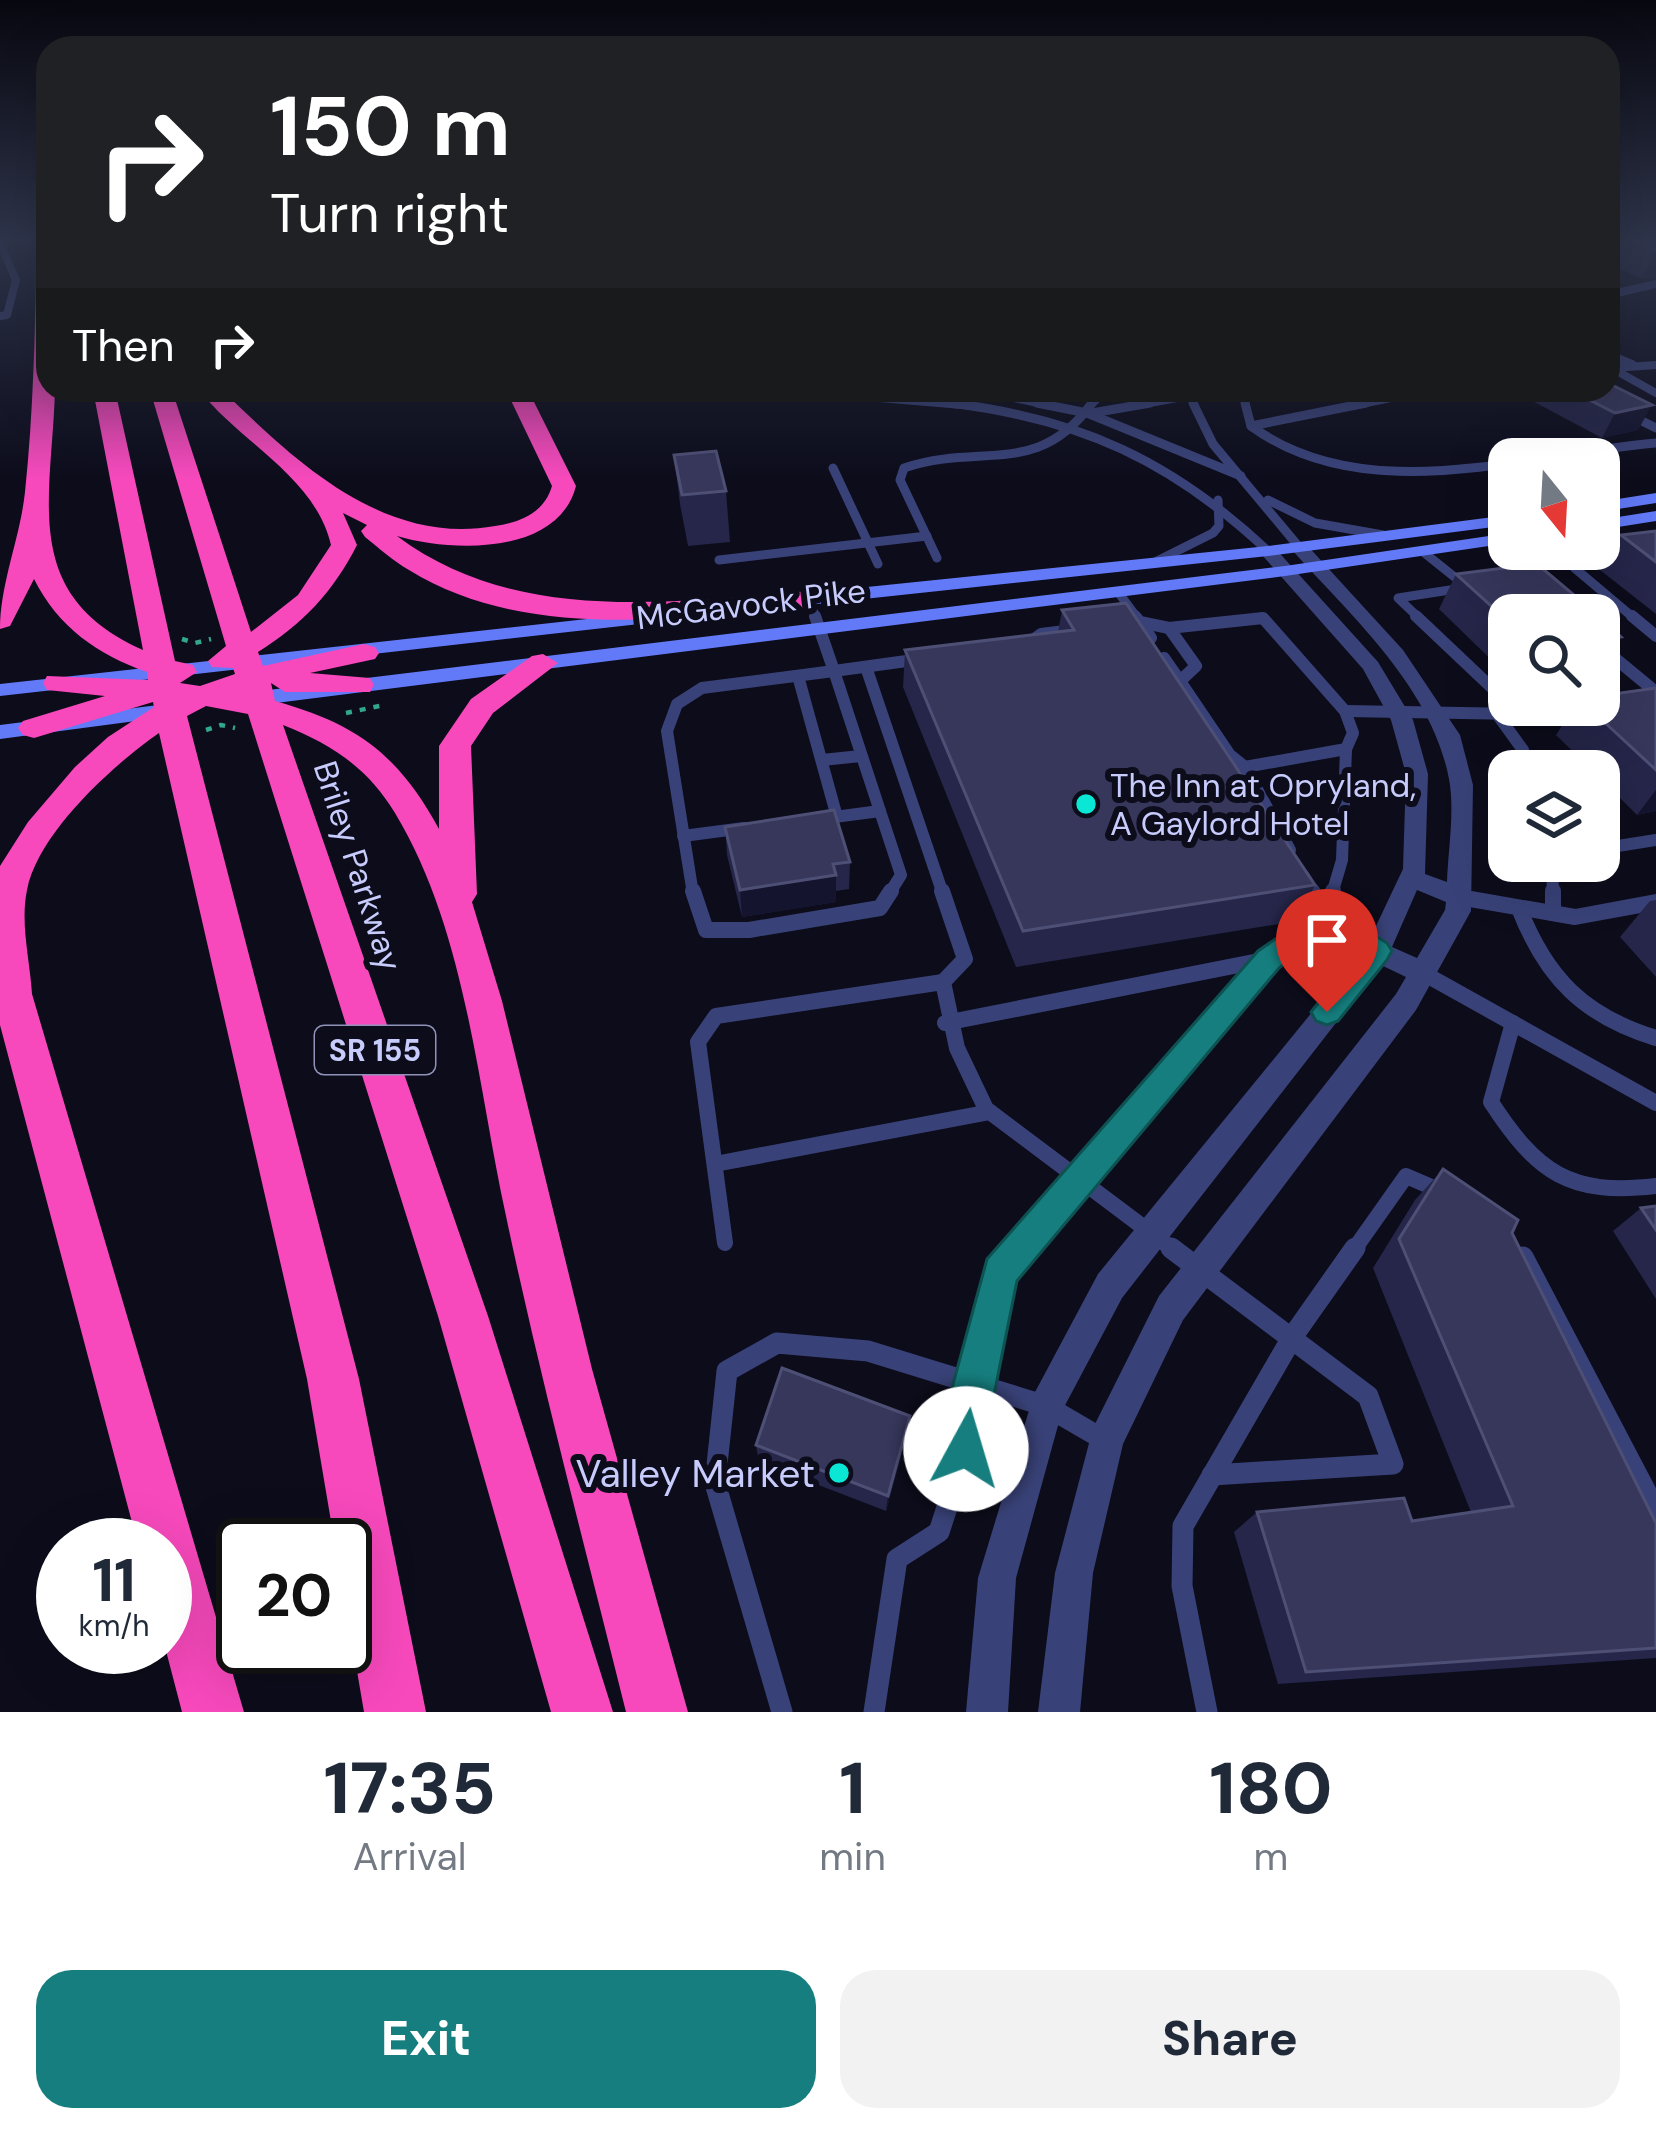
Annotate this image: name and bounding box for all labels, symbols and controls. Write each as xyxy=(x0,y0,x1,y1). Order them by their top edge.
text: 150 m xyxy=(270,72,511,181)
icon: right xyxy=(72,84,228,240)
text: Turn right xyxy=(270,178,509,249)
icon: right xyxy=(199,312,265,378)
text: Then xyxy=(72,316,175,375)
north arrow xyxy=(1488,438,1620,570)
map controls xyxy=(1488,438,1620,882)
street label: McGavock Pike xyxy=(634,569,868,639)
button: search xyxy=(1488,594,1620,726)
button: layers xyxy=(1488,750,1620,882)
street label: Briley Parkway xyxy=(304,756,412,976)
place label: The Inn at Opryland, A Gaylord Hotel xyxy=(1110,764,1416,845)
marker: The Inn at Opryland, A Gaylord Hotel xyxy=(1073,791,1099,817)
pin xyxy=(1276,889,1378,1012)
icon: arrive xyxy=(1294,907,1360,973)
road number: SR 155 xyxy=(315,1026,435,1074)
position arrow xyxy=(903,1386,1029,1512)
place label: Valley Market xyxy=(576,1448,815,1499)
marker: Valley Market xyxy=(826,1460,852,1486)
speed limit sign: 20 xyxy=(216,1518,372,1674)
text: 11 xyxy=(92,1541,136,1620)
text: km/h xyxy=(79,1606,149,1645)
text: 17:35 xyxy=(324,1742,496,1835)
text: 1 xyxy=(839,1742,866,1835)
text: 180 xyxy=(1209,1742,1332,1835)
text: Arrival xyxy=(353,1831,466,1882)
text: min xyxy=(819,1831,886,1882)
text: m xyxy=(1254,1831,1288,1882)
button: Exit xyxy=(36,1970,816,2108)
button: Share xyxy=(840,1970,1620,2108)

